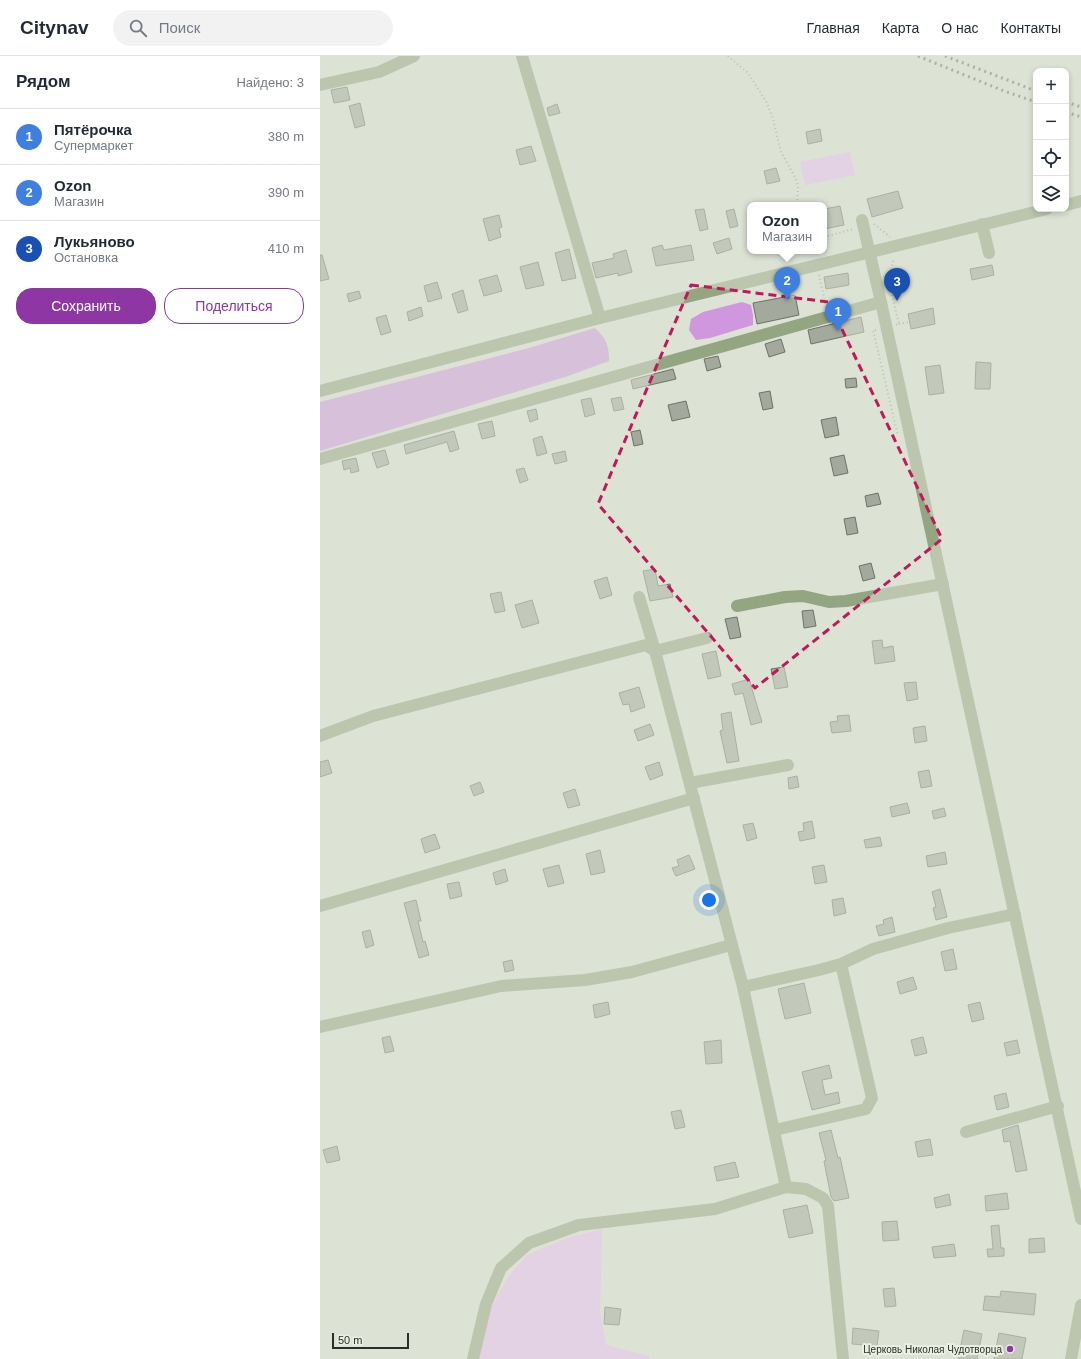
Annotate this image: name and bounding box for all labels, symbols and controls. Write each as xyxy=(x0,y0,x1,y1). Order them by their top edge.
search box xyxy=(113,10,393,46)
text: Citynav xyxy=(20,17,89,38)
icon: search xyxy=(127,17,149,39)
text: Поиск xyxy=(159,19,200,36)
text: Главная xyxy=(806,20,860,36)
text: Карта xyxy=(882,20,919,36)
text: О нас xyxy=(941,20,979,36)
text: Контакты xyxy=(1001,20,1061,36)
map controls xyxy=(1033,68,1069,212)
button: + xyxy=(1033,68,1069,104)
text: Рядом xyxy=(16,72,71,91)
text: Найдено: 3 xyxy=(236,75,304,90)
button: − xyxy=(1033,104,1069,140)
text: Пятёрочка xyxy=(54,121,132,138)
text: 1 xyxy=(25,129,33,144)
text: 380 m xyxy=(268,129,304,144)
text: Супермаркет xyxy=(54,138,133,153)
button: locate xyxy=(1033,140,1069,176)
button: layers xyxy=(1033,176,1069,212)
text: Ozon xyxy=(54,177,92,194)
text: 2 xyxy=(25,185,33,200)
text: 390 m xyxy=(268,185,304,200)
text: Магазин xyxy=(54,194,104,209)
popup xyxy=(747,202,827,254)
text: Ozon xyxy=(762,212,799,229)
text: Магазин xyxy=(762,229,812,244)
text: Лукьяново xyxy=(54,233,135,250)
text: 3 xyxy=(25,241,33,256)
text: 410 m xyxy=(268,241,304,256)
text: Остановка xyxy=(54,250,118,265)
pin: 2 xyxy=(774,267,800,300)
pin: 3 xyxy=(884,268,910,301)
button: Сохранить xyxy=(16,288,156,324)
button: Поделиться xyxy=(164,288,304,324)
pin: 1 xyxy=(825,298,851,331)
your location xyxy=(699,890,719,910)
scale bar xyxy=(332,1331,409,1350)
text: 50 m xyxy=(338,1334,362,1346)
place label: Церковь Николая Чудотворца xyxy=(863,1344,1002,1355)
marker: Церковь Николая Чудотворца xyxy=(1005,1344,1015,1354)

